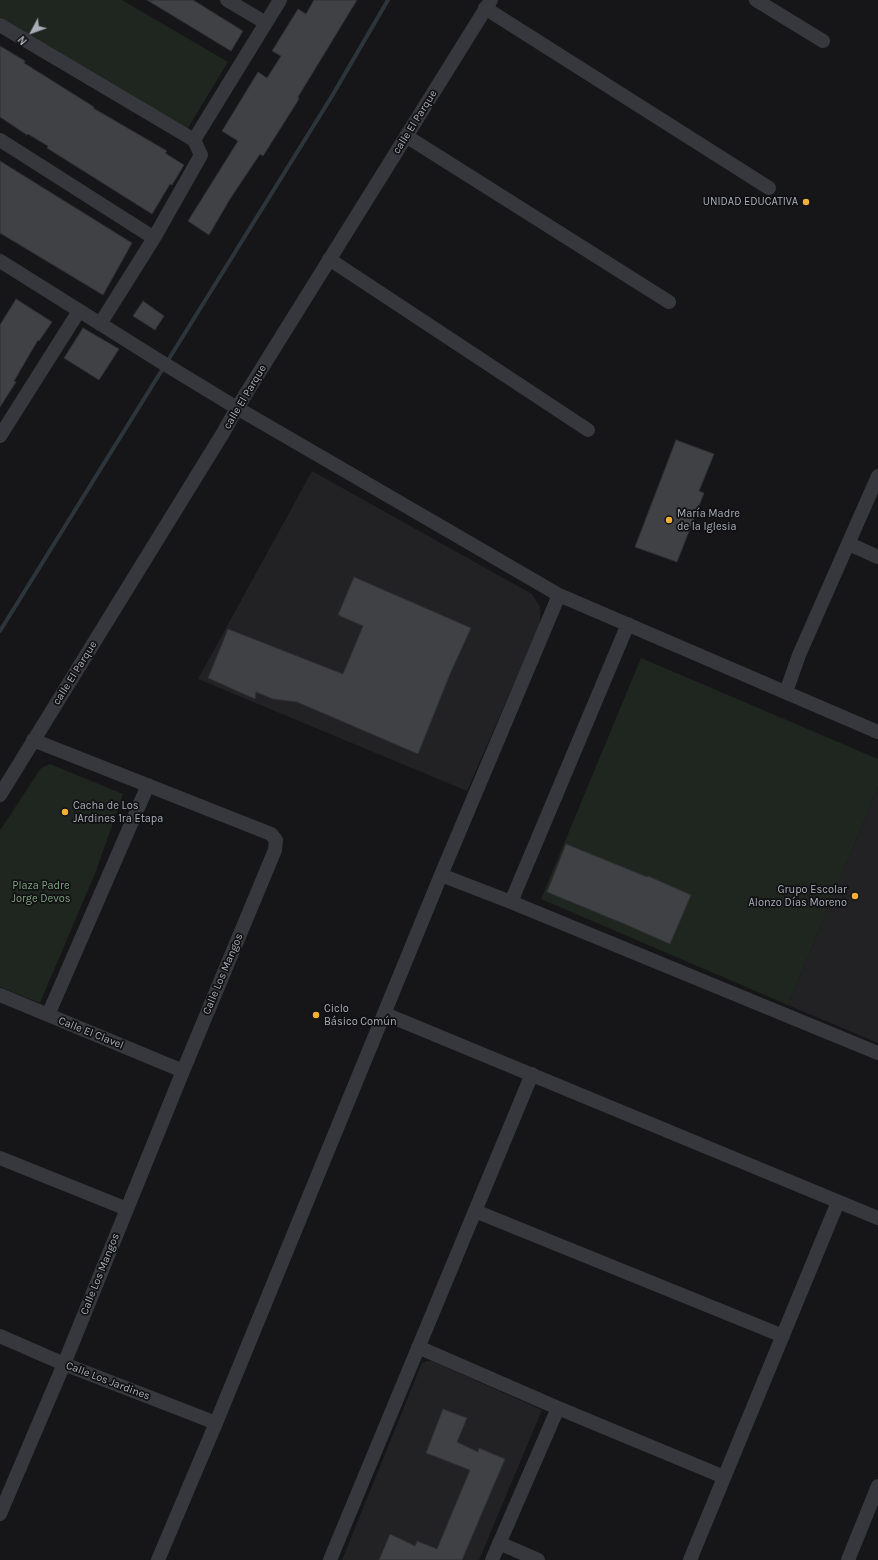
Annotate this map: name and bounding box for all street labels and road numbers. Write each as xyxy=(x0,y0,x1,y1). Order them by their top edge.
street label: calle El Parque xyxy=(390,88,440,156)
street label: calle El Parque xyxy=(221,362,269,432)
street label: calle El Parque xyxy=(50,639,100,707)
street label: Calle Los Mangos xyxy=(200,931,246,1017)
street label: Calle El Clavel xyxy=(56,1014,126,1052)
street label: Calle Los Mangos xyxy=(78,1231,122,1317)
street label: Calle Los Jardines xyxy=(64,1359,152,1403)

